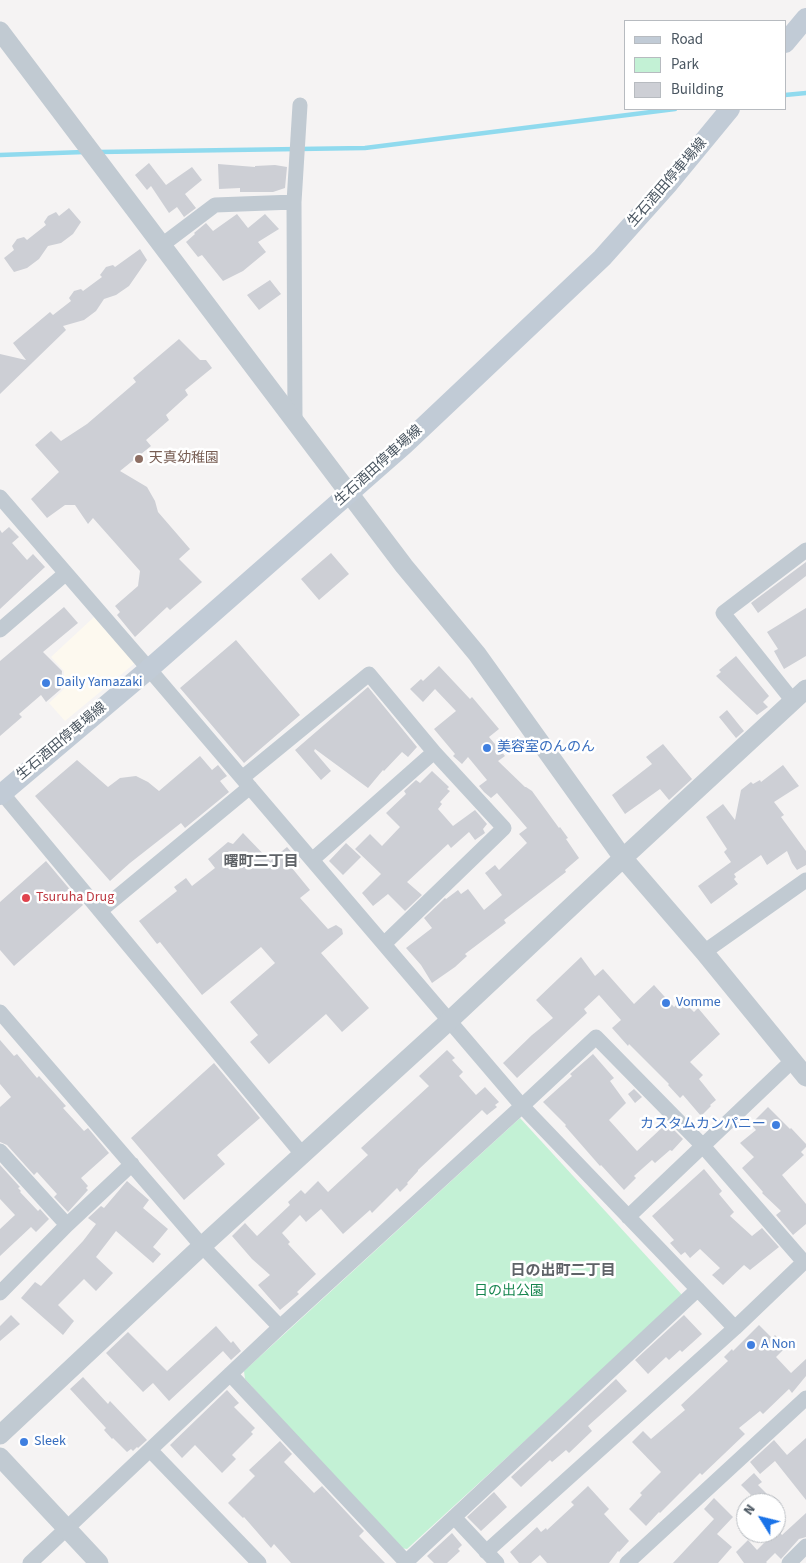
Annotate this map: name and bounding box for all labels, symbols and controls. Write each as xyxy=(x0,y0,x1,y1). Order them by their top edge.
legend xyxy=(624,20,786,110)
text: Road xyxy=(671,29,703,50)
text: Park xyxy=(671,54,699,75)
text: Building xyxy=(671,79,723,100)
street label: 生石酒田停車場線 xyxy=(625,135,711,231)
street label: 生石酒田停車場線 xyxy=(332,422,426,510)
place label: 天真幼稚園 xyxy=(149,451,219,467)
marker: 天真幼稚園 xyxy=(133,453,145,465)
place label: Daily Yamazaki xyxy=(56,675,143,691)
marker: Daily Yamazaki xyxy=(40,677,52,689)
street label: 生石酒田停車場線 xyxy=(14,700,110,784)
place label: 美容室のんのん xyxy=(497,740,595,756)
marker: 美容室のんのん xyxy=(481,742,493,754)
district label: 曙町二丁目 xyxy=(224,854,298,872)
place label: Tsuruha Drug xyxy=(36,890,114,906)
marker: Tsuruha Drug xyxy=(20,892,32,904)
place label: Vomme xyxy=(676,995,721,1011)
marker: Vomme xyxy=(660,997,672,1009)
place label: カスタムカンパニー xyxy=(640,1117,766,1133)
marker: カスタムカンパニー xyxy=(770,1119,782,1131)
district label: 日の出町二丁目 xyxy=(511,1263,615,1281)
park label: 日の出公園 xyxy=(474,1284,544,1300)
place label: A Non xyxy=(761,1337,796,1353)
marker: A Non xyxy=(745,1339,757,1351)
place label: Sleek xyxy=(34,1434,66,1450)
marker: Sleek xyxy=(18,1436,30,1448)
north arrow xyxy=(736,1493,786,1543)
text: N xyxy=(739,1500,761,1519)

